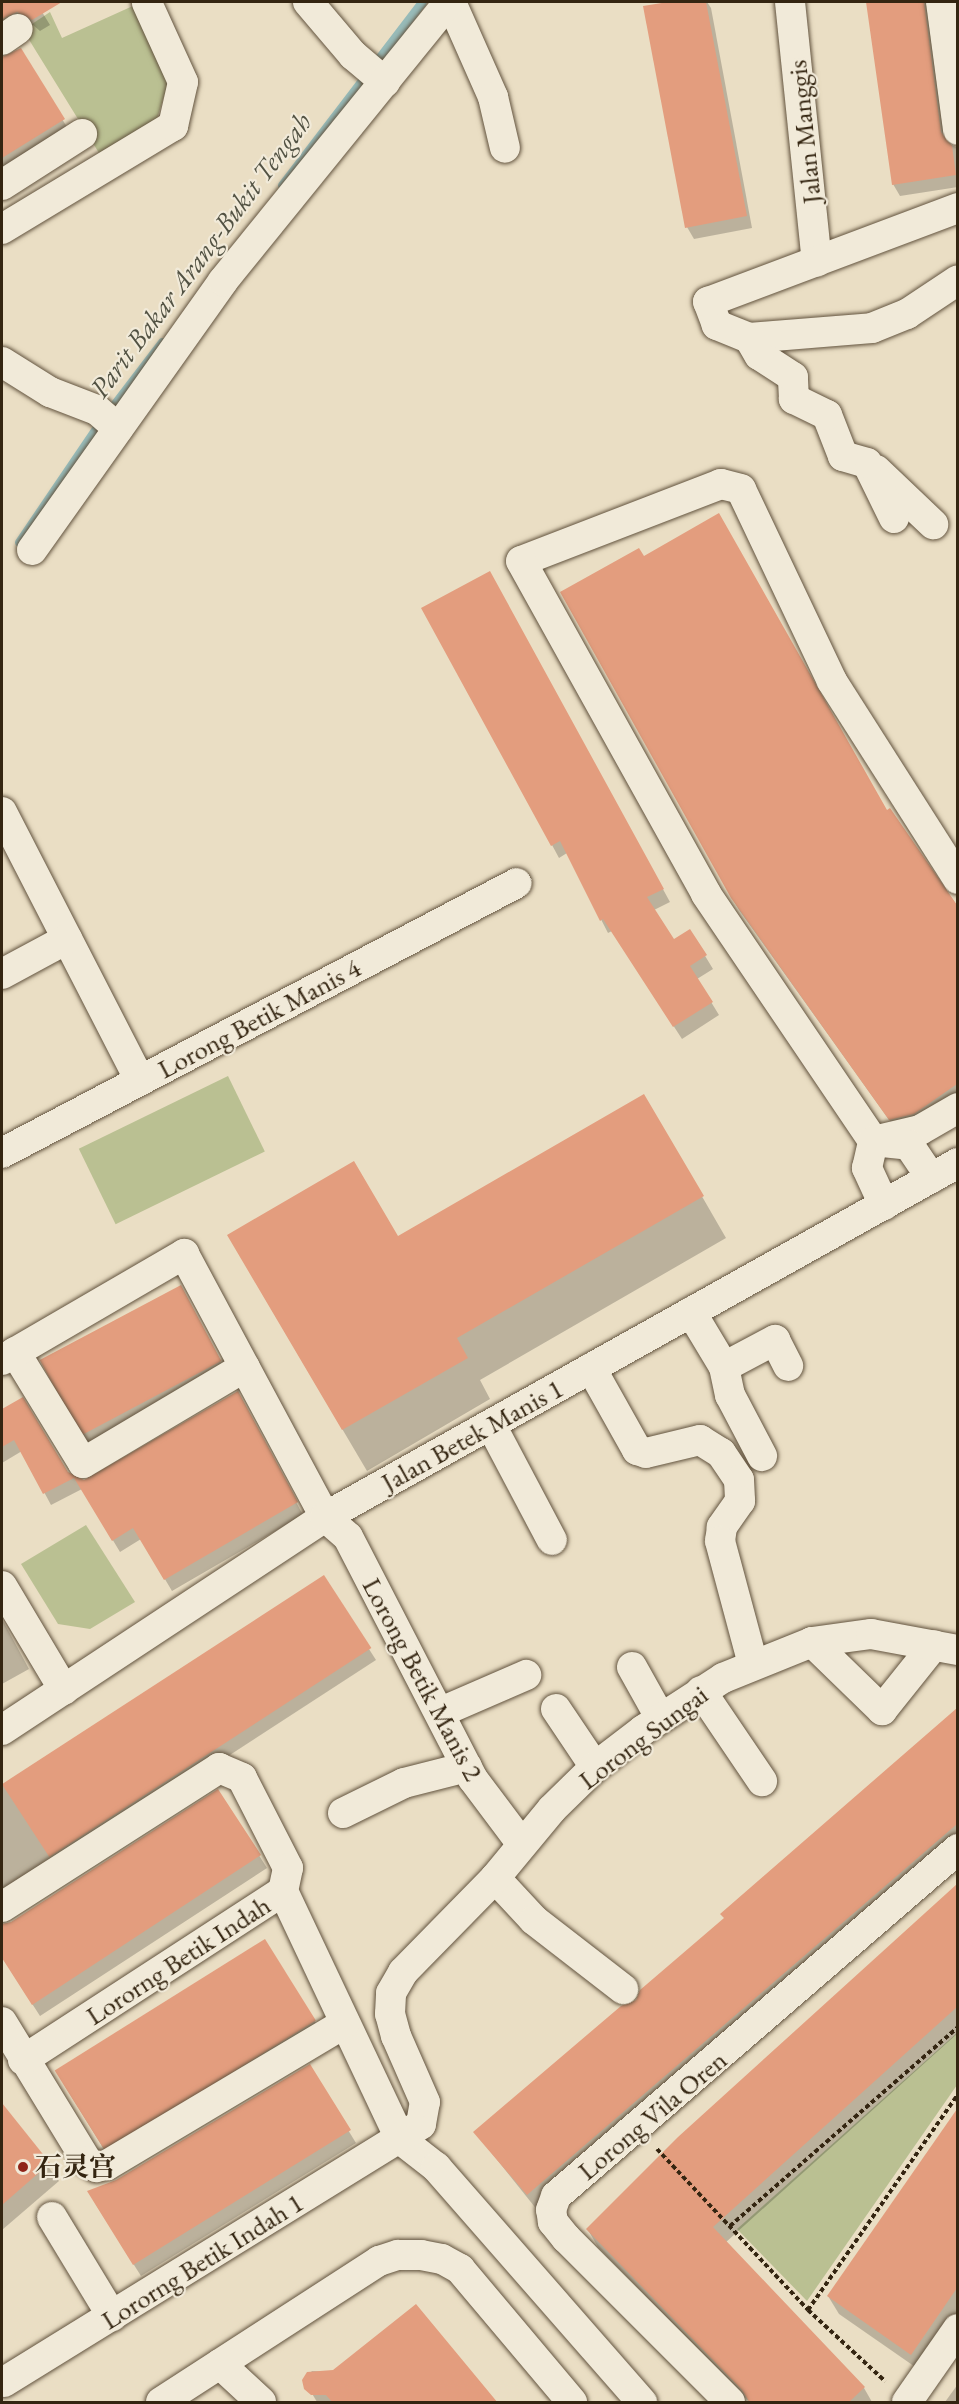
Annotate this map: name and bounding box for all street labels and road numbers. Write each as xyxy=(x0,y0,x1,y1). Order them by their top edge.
street label: Jalan Manggis xyxy=(780,58,828,206)
street label: Lorong Betik Manis 4 xyxy=(152,951,366,1085)
street label: Jalan Betek Manis 1 xyxy=(375,1372,569,1498)
street label: Lorong Betik Manis 2 xyxy=(356,1572,490,1786)
street label: Lorong Sungai xyxy=(572,1678,714,1796)
street label: Lororng Betik Indah xyxy=(80,1888,276,2032)
street label: Lorong Vila Oren xyxy=(571,2043,733,2187)
street label: Lororng Betik Indah 1 xyxy=(95,2186,309,2336)

